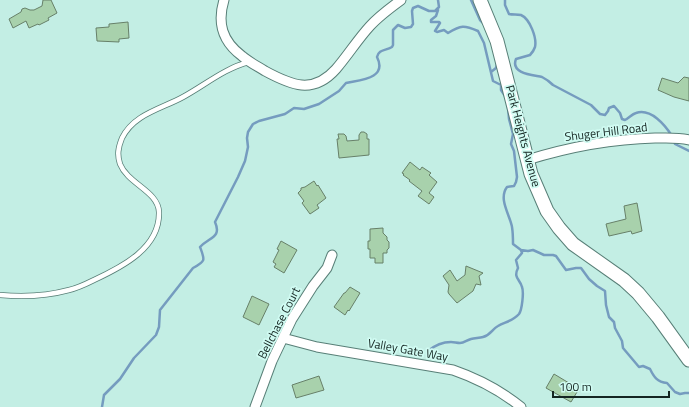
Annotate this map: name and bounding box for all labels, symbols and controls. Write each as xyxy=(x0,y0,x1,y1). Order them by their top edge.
street label: Park Heights Avenue xyxy=(501,83,546,189)
street label: Shuger Hill Road xyxy=(563,117,648,146)
street label: Bellchase Court xyxy=(252,283,305,362)
street label: Valley Gate Way xyxy=(366,333,450,366)
scale bar xyxy=(553,373,669,399)
text: 100 m xyxy=(559,377,592,396)

